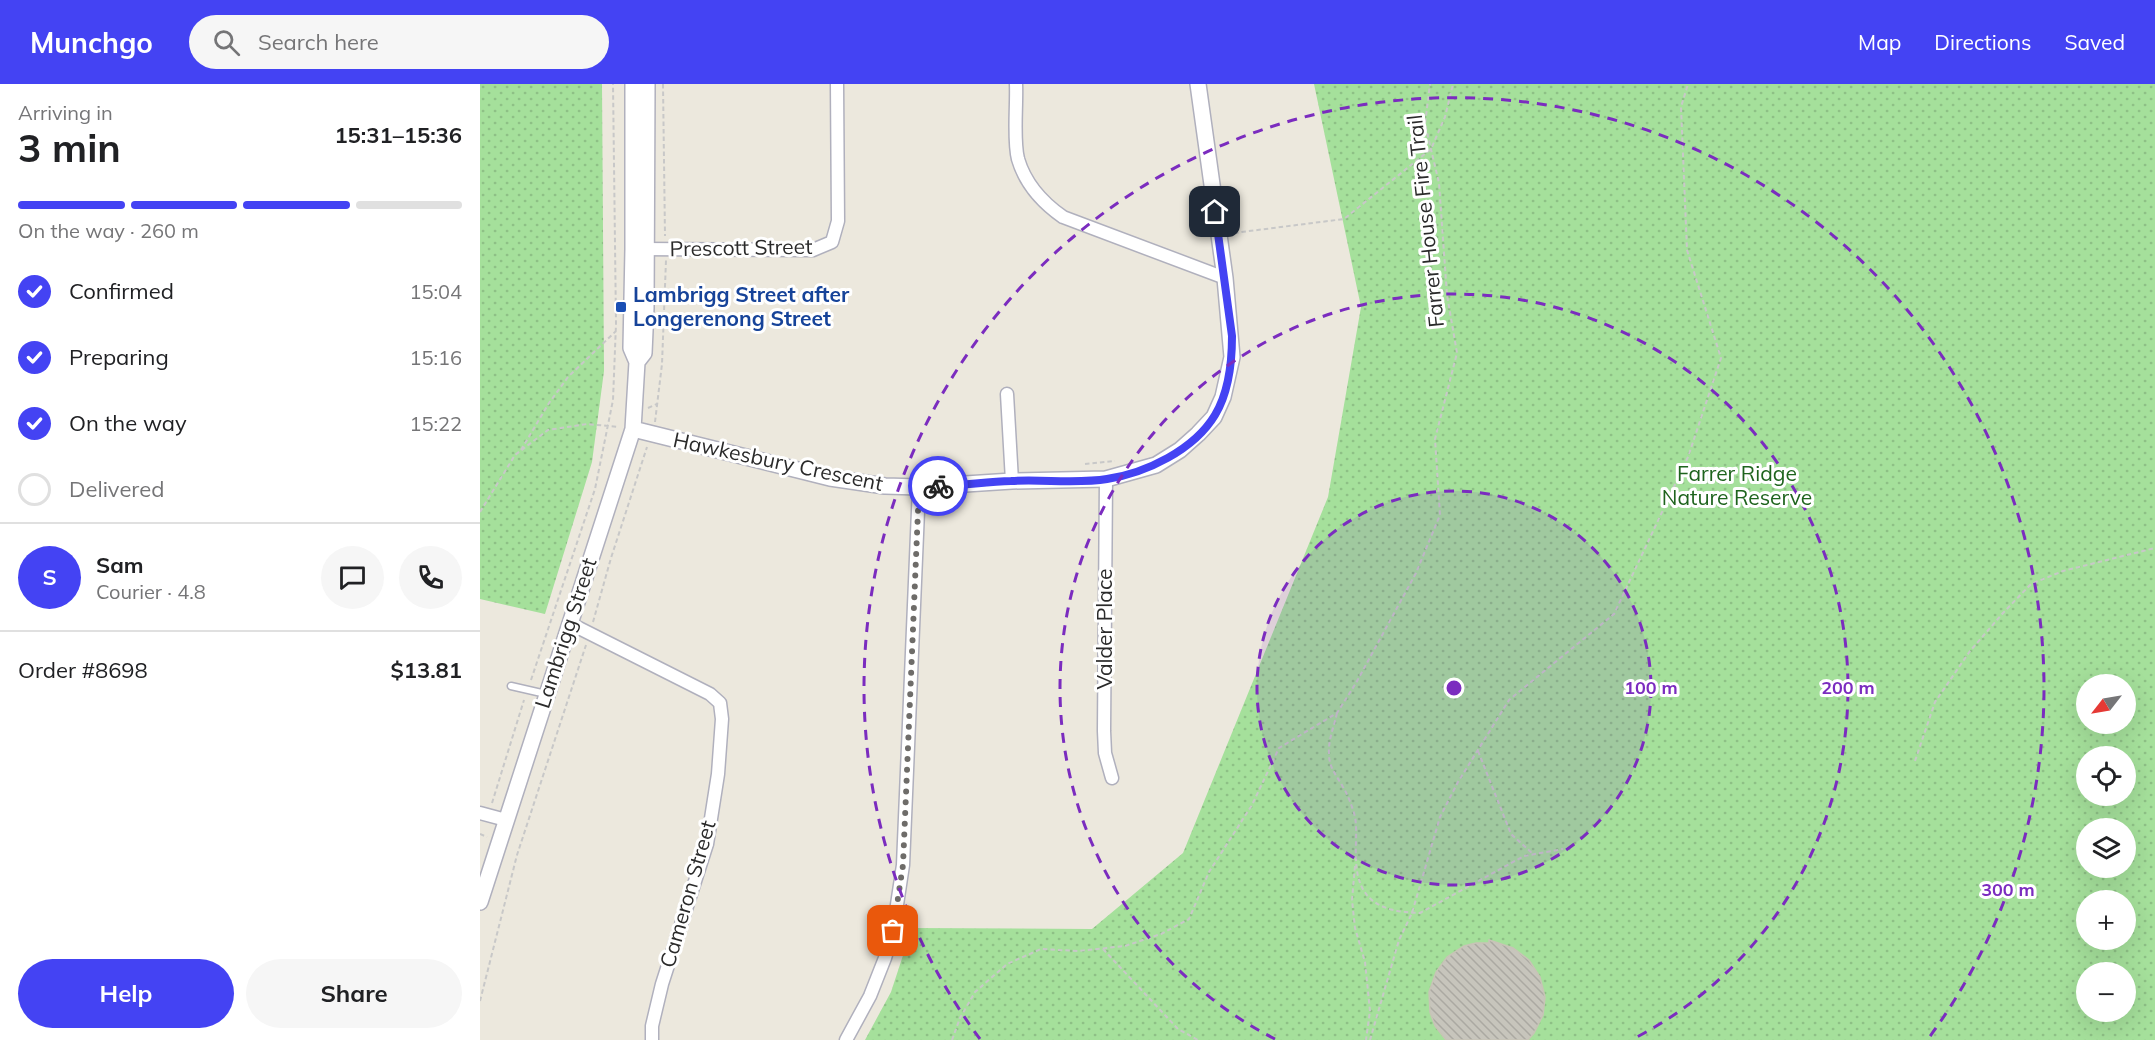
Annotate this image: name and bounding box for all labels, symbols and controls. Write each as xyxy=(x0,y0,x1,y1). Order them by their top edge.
search box xyxy=(189,15,609,69)
text: Munchgo xyxy=(30,25,153,60)
icon: search xyxy=(210,26,243,59)
text: Search here xyxy=(258,28,379,56)
text: Map xyxy=(1858,29,1901,55)
text: Directions xyxy=(1934,29,2031,55)
text: Saved xyxy=(2064,29,2125,55)
text: Arriving in xyxy=(18,100,113,125)
street label: Farrer House Fire Trail xyxy=(1401,114,1449,329)
text: 15:31–15:36 xyxy=(334,121,462,149)
text: 3 min xyxy=(18,123,121,172)
pin xyxy=(1189,186,1240,237)
icon: home xyxy=(1198,195,1231,228)
text: On the way · 260 m xyxy=(18,218,199,243)
street label: Prescott Street xyxy=(669,233,813,261)
icon: check xyxy=(18,275,51,308)
text: Confirmed xyxy=(69,277,174,305)
text: 15:04 xyxy=(409,279,462,304)
place label: Lambrigg Street after Longerenong Street xyxy=(633,281,850,331)
marker: Lambrigg Street after Longerenong Street xyxy=(614,300,628,314)
icon: check xyxy=(18,341,51,374)
text: Preparing xyxy=(69,343,169,371)
text: 15:16 xyxy=(409,345,462,370)
icon: check xyxy=(18,407,51,440)
text: On the way xyxy=(69,409,187,437)
text: 15:22 xyxy=(409,411,462,436)
street label: Hawkesbury Crescent xyxy=(671,426,885,496)
courier xyxy=(908,456,968,516)
park label: Farrer Ridge Nature Reserve xyxy=(1662,460,1812,510)
icon: bike xyxy=(922,470,955,503)
text: Delivered xyxy=(69,475,164,503)
button: chat xyxy=(321,546,384,609)
button: phone xyxy=(399,546,462,609)
text: Sam xyxy=(96,551,144,579)
street label: Lambrigg Street xyxy=(528,554,602,711)
text: S xyxy=(42,563,57,591)
street label: Valder Place xyxy=(1091,568,1117,690)
text: Courier · 4.8 xyxy=(96,579,206,604)
text: Order #8698 xyxy=(18,656,148,684)
text: $13.81 xyxy=(391,656,462,684)
north arrow xyxy=(2076,674,2136,734)
map controls xyxy=(2076,674,2136,1022)
text: 100 m xyxy=(1624,676,1678,699)
text: 200 m xyxy=(1821,676,1875,699)
centre of rings xyxy=(1444,678,1464,698)
button: locate xyxy=(2076,746,2136,806)
street label: Cameron Street xyxy=(654,817,720,970)
button: layers xyxy=(2076,818,2136,878)
text: 300 m xyxy=(1981,878,2035,901)
button: + xyxy=(2076,890,2136,950)
pin xyxy=(867,905,918,956)
icon: bag xyxy=(876,914,909,947)
button: Help xyxy=(18,959,234,1028)
button: Share xyxy=(246,959,462,1028)
button: − xyxy=(2076,962,2136,1022)

